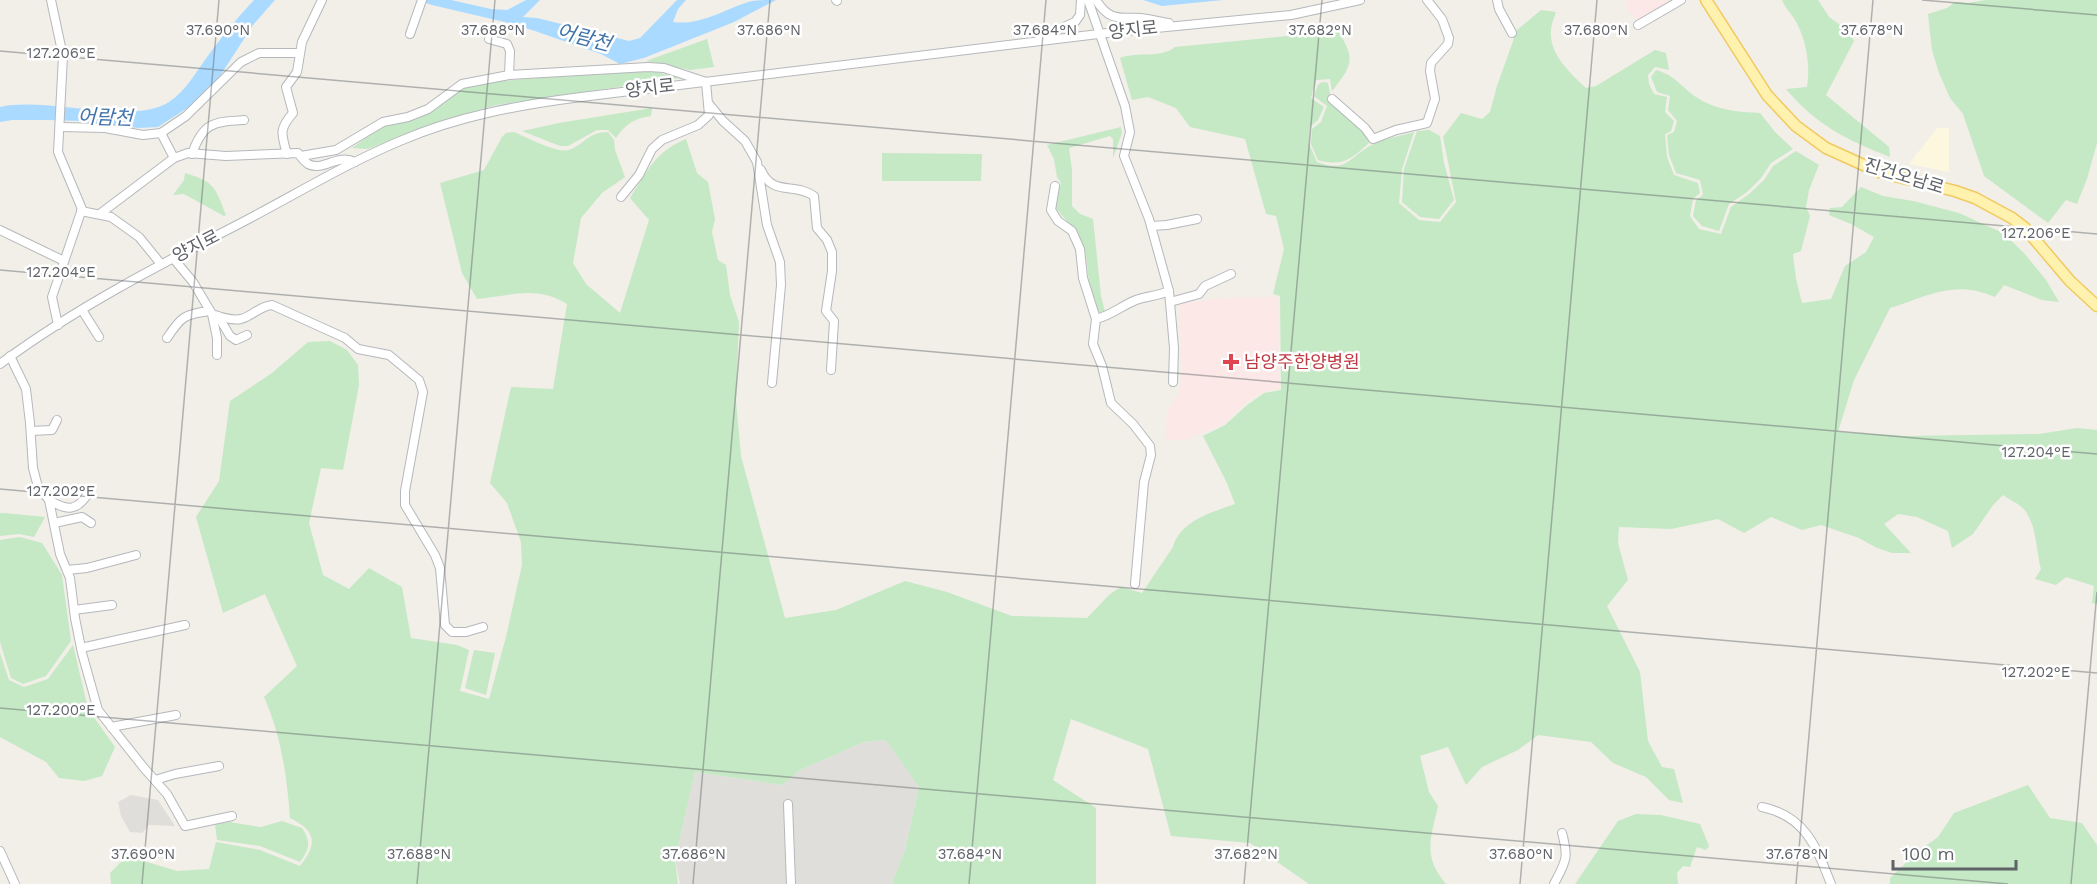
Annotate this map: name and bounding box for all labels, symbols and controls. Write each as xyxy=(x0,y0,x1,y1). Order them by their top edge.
street label: 양지로 xyxy=(1107,16,1159,43)
water label: 어람천 xyxy=(554,18,616,56)
text: 37.690°N xyxy=(186,21,250,39)
text: 37.688°N xyxy=(461,21,525,39)
text: 37.686°N xyxy=(737,21,801,39)
text: 37.684°N xyxy=(1013,21,1077,39)
text: 37.682°N xyxy=(1288,21,1352,39)
text: 37.680°N xyxy=(1564,21,1628,39)
text: 37.678°N xyxy=(1840,21,1904,39)
text: 127.206°E xyxy=(27,44,95,62)
street label: 양지로 xyxy=(624,74,676,101)
water label: 어람천 xyxy=(77,104,136,130)
street label: 진건오남로 xyxy=(1861,153,1947,198)
text: 127.206°E xyxy=(2002,224,2070,242)
street label: 양지로 xyxy=(169,225,223,266)
text: 127.204°E xyxy=(27,263,95,281)
place label: 남양주한양병원 xyxy=(1244,351,1360,372)
marker: 남양주한양병원 xyxy=(1222,353,1240,371)
text: 127.204°E xyxy=(2002,443,2070,461)
text: 127.202°E xyxy=(27,482,95,500)
text: 127.202°E xyxy=(2002,663,2070,681)
text: 127.200°E xyxy=(26,701,96,719)
scale bar xyxy=(1893,833,2016,871)
text: 100 m xyxy=(1902,843,1955,864)
text: 37.690°N xyxy=(111,845,175,863)
text: 37.688°N xyxy=(387,845,451,863)
text: 37.686°N xyxy=(662,845,726,863)
text: 37.684°N xyxy=(938,845,1002,863)
text: 37.682°N xyxy=(1214,845,1278,863)
text: 37.680°N xyxy=(1489,845,1553,863)
text: 37.678°N xyxy=(1765,845,1829,863)

